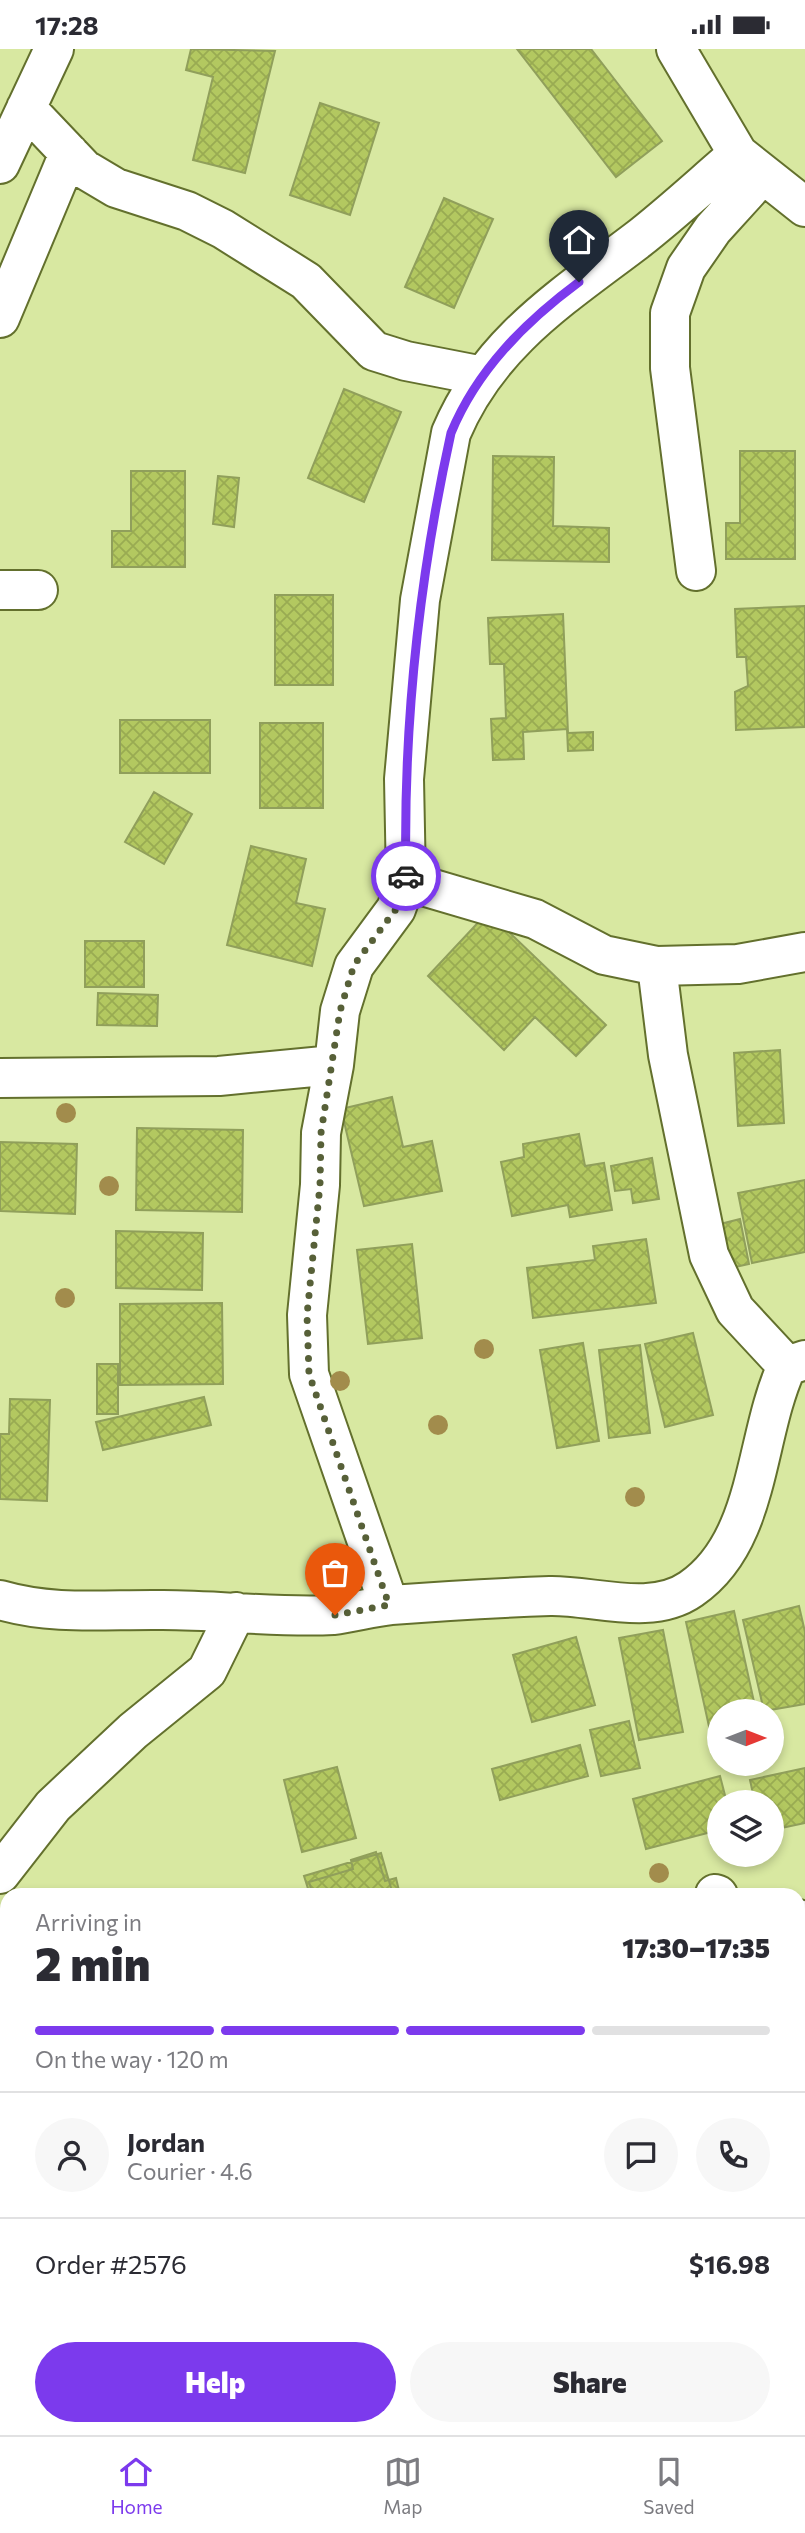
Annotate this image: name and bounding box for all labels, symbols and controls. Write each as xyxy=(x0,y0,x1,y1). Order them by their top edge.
text: 17:28 xyxy=(35,9,99,40)
pin xyxy=(549,210,609,282)
icon: home xyxy=(560,221,598,259)
courier xyxy=(371,841,441,911)
icon: car xyxy=(387,857,425,895)
pin xyxy=(305,1543,365,1615)
icon: bag xyxy=(316,1554,354,1592)
north arrow xyxy=(707,1699,784,1776)
map controls xyxy=(707,1699,784,1867)
button: layers xyxy=(707,1790,784,1867)
text: Arriving in xyxy=(35,1908,142,1936)
text: 17:30–17:35 xyxy=(622,1932,770,1963)
text: 2 min xyxy=(35,1934,151,1990)
text: On the way · 120 m xyxy=(35,2045,229,2073)
button: person xyxy=(35,2118,109,2192)
button: chat xyxy=(604,2118,678,2192)
button: phone xyxy=(696,2118,770,2192)
text: Jordan xyxy=(127,2126,205,2157)
text: Courier · 4.6 xyxy=(127,2157,253,2185)
text: Order #2576 xyxy=(35,2248,187,2279)
text: $16.98 xyxy=(689,2248,770,2279)
button: Help xyxy=(35,2342,396,2422)
button: Share xyxy=(410,2342,770,2422)
tab: Home xyxy=(110,2453,163,2518)
tab: Map xyxy=(383,2453,423,2518)
tab: Saved xyxy=(643,2453,695,2518)

